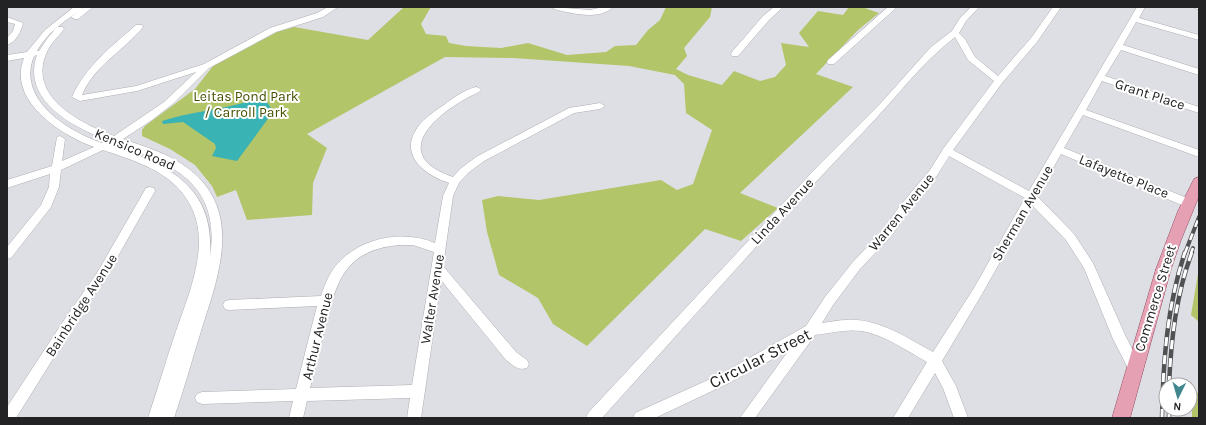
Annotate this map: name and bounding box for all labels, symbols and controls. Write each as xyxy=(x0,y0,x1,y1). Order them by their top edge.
street label: Grant Place xyxy=(1113,75,1187,114)
park label: Leitas Pond Park / Carroll Park xyxy=(193,88,299,121)
street label: Kensico Road xyxy=(92,125,178,174)
street label: Lafayette Place xyxy=(1076,151,1171,202)
street label: Sherman Avenue xyxy=(988,162,1057,264)
street label: Warren Avenue xyxy=(865,170,938,255)
street label: Linda Avenue xyxy=(747,175,817,248)
street label: Commerce Street xyxy=(1131,243,1180,354)
street label: Bainbridge Avenue xyxy=(42,251,121,360)
street label: Walter Avenue xyxy=(417,253,448,345)
street label: Arthur Avenue xyxy=(298,291,337,382)
street label: Circular Street xyxy=(706,324,814,392)
north arrow xyxy=(1158,377,1198,417)
text: N xyxy=(1173,400,1182,413)

